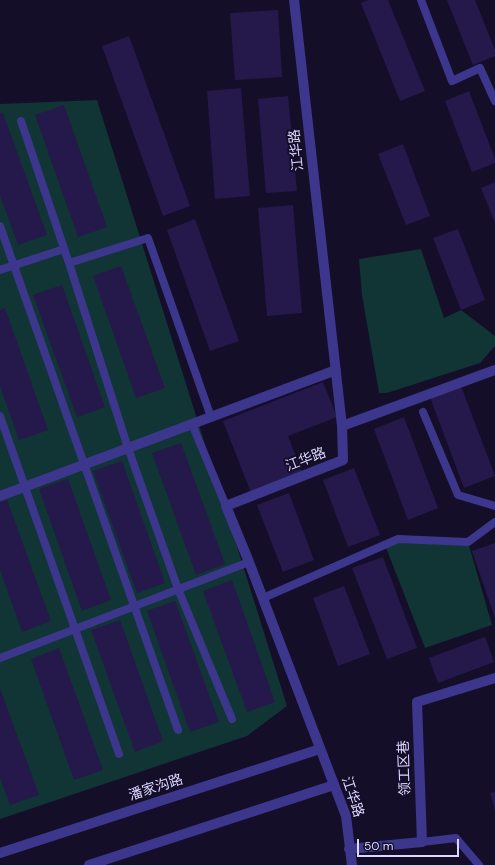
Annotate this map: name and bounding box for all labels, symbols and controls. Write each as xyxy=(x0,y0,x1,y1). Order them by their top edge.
street label: 江华路 xyxy=(286,128,308,172)
street label: 江华路 xyxy=(283,445,329,475)
street label: 领工区巷 xyxy=(396,740,414,796)
street label: 潘家沟路 xyxy=(127,771,185,805)
street label: 江华路 xyxy=(338,774,366,820)
scale bar xyxy=(359,831,461,857)
text: 50 m xyxy=(364,838,393,854)

